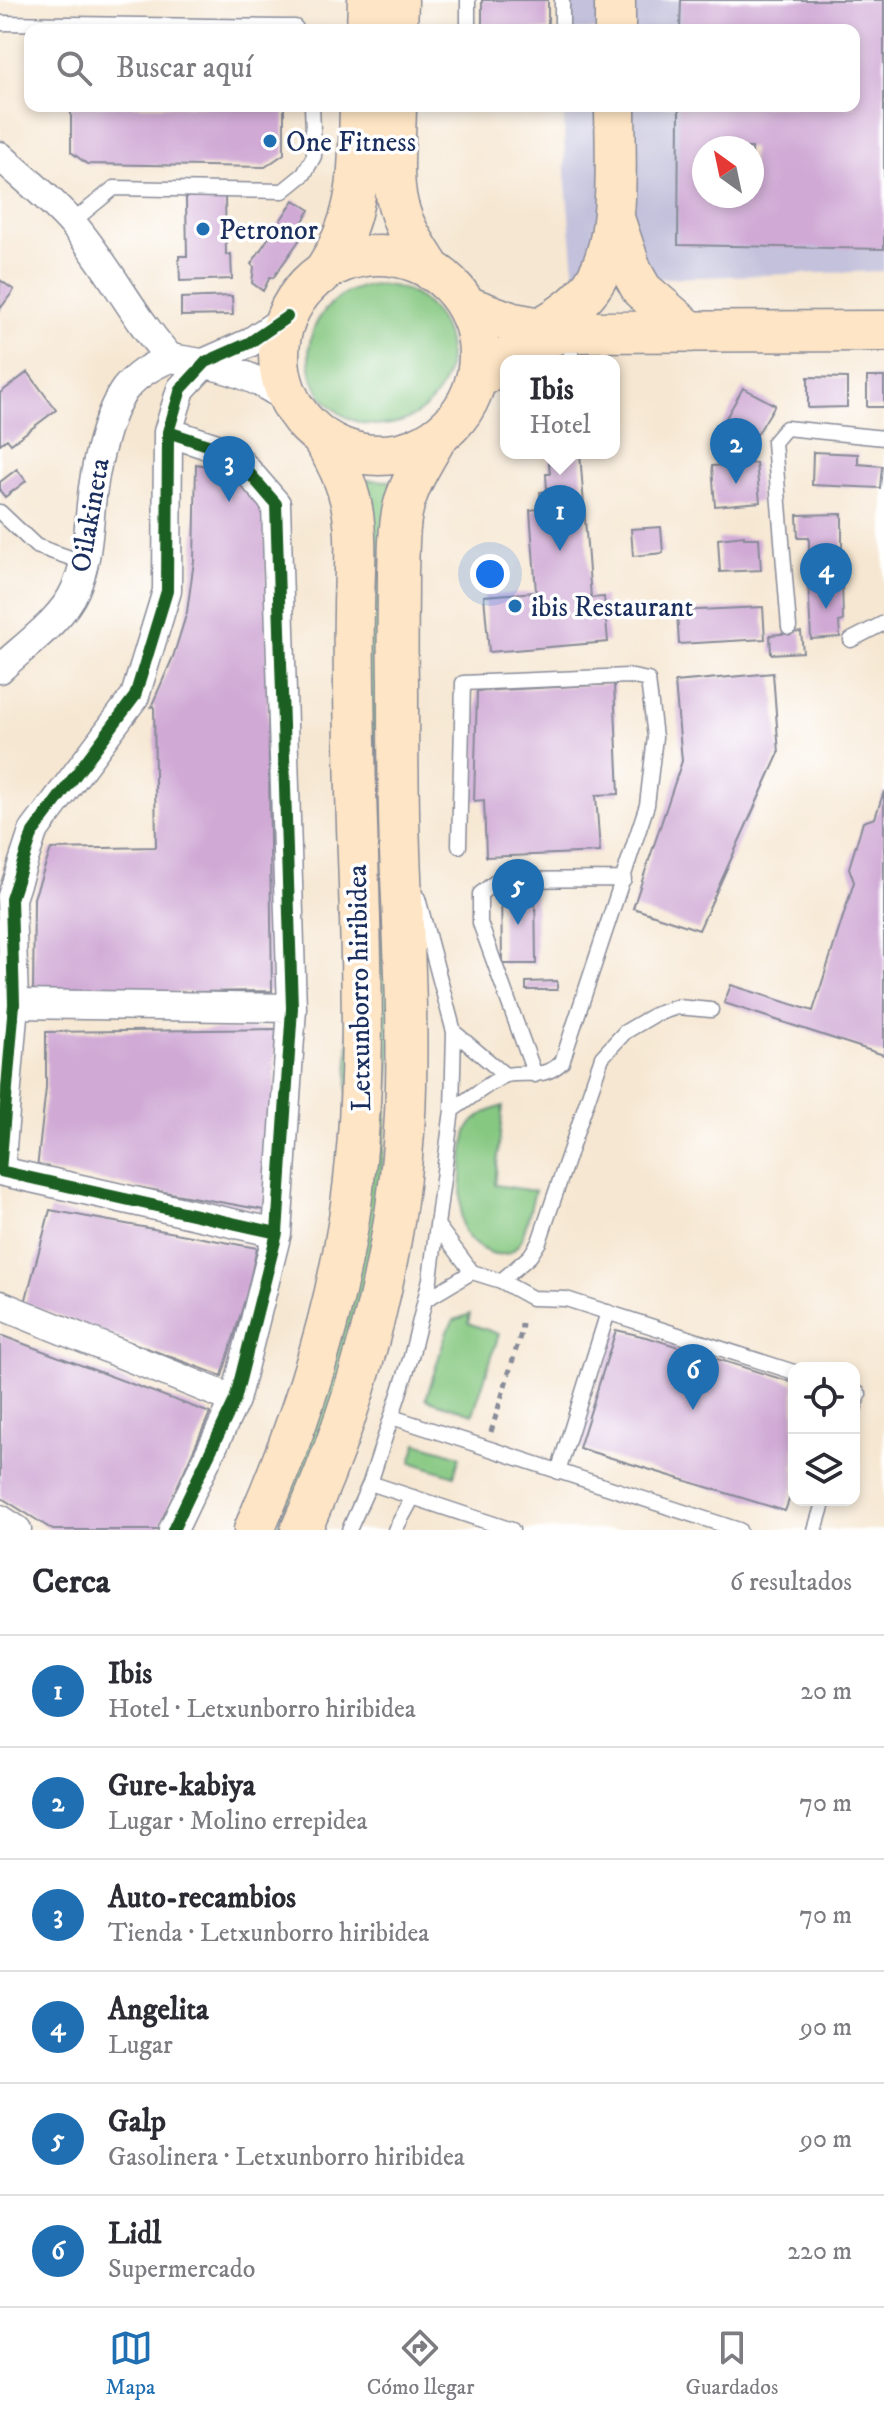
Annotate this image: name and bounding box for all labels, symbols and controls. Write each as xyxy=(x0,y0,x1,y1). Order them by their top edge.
search box xyxy=(24,24,860,112)
icon: search xyxy=(52,46,96,90)
text: Buscar aquí xyxy=(116,50,253,87)
place label: One Fitness xyxy=(286,125,416,160)
marker: One Fitness xyxy=(261,132,279,150)
north arrow xyxy=(692,136,764,208)
place label: Petronor xyxy=(219,213,319,248)
marker: Petronor xyxy=(194,220,212,238)
popup xyxy=(500,355,620,459)
text: Ibis xyxy=(530,372,574,409)
text: Hotel xyxy=(530,409,590,442)
pin: 2 xyxy=(710,418,762,484)
pin: 3 xyxy=(203,436,255,502)
street label: Oilakineta xyxy=(63,455,118,575)
pin: 1 xyxy=(534,485,586,551)
pin: 4 xyxy=(800,543,852,609)
your location xyxy=(470,554,510,594)
place label: ibis Restaurant xyxy=(531,590,694,625)
marker: ibis Restaurant xyxy=(506,597,524,615)
pin: 5 xyxy=(492,859,544,925)
street label: Letxunborro hiribidea xyxy=(340,864,379,1112)
pin: 6 xyxy=(667,1344,719,1410)
map controls xyxy=(788,1362,860,1506)
button: locate xyxy=(788,1362,860,1434)
button: layers xyxy=(788,1434,860,1506)
text: Cerca xyxy=(32,1561,110,1603)
text: 6 resultados xyxy=(730,1566,852,1599)
text: Ibis xyxy=(108,1656,152,1693)
text: 1 xyxy=(53,1675,63,1708)
text: 20 m xyxy=(800,1675,852,1708)
text: Hotel · Letxunborro hiribidea xyxy=(108,1693,416,1726)
text: Gure-kabiya xyxy=(108,1768,256,1805)
text: 2 xyxy=(52,1787,64,1820)
text: 70 m xyxy=(799,1787,852,1820)
text: Lugar · Molino errepidea xyxy=(108,1805,368,1838)
text: Auto-recambios xyxy=(108,1880,296,1917)
text: 3 xyxy=(53,1899,63,1932)
text: 70 m xyxy=(799,1899,852,1932)
text: Tienda · Letxunborro hiribidea xyxy=(108,1917,429,1950)
text: Angelita xyxy=(108,1992,209,2029)
text: 4 xyxy=(51,2011,65,2044)
text: 90 m xyxy=(800,2011,852,2044)
text: Lugar xyxy=(108,2029,173,2062)
text: Galp xyxy=(108,2104,166,2141)
text: 5 xyxy=(52,2123,64,2156)
text: 90 m xyxy=(800,2123,852,2156)
text: Gasolinera · Letxunborro hiribidea xyxy=(108,2141,465,2174)
text: Lidl xyxy=(108,2216,161,2253)
text: 6 xyxy=(51,2235,65,2268)
text: 220 m xyxy=(787,2235,852,2268)
text: Supermercado xyxy=(108,2253,255,2286)
tab: Mapa xyxy=(106,2326,155,2401)
tab: Cómo llegar xyxy=(367,2326,474,2401)
tab: Guardados xyxy=(686,2326,778,2401)

